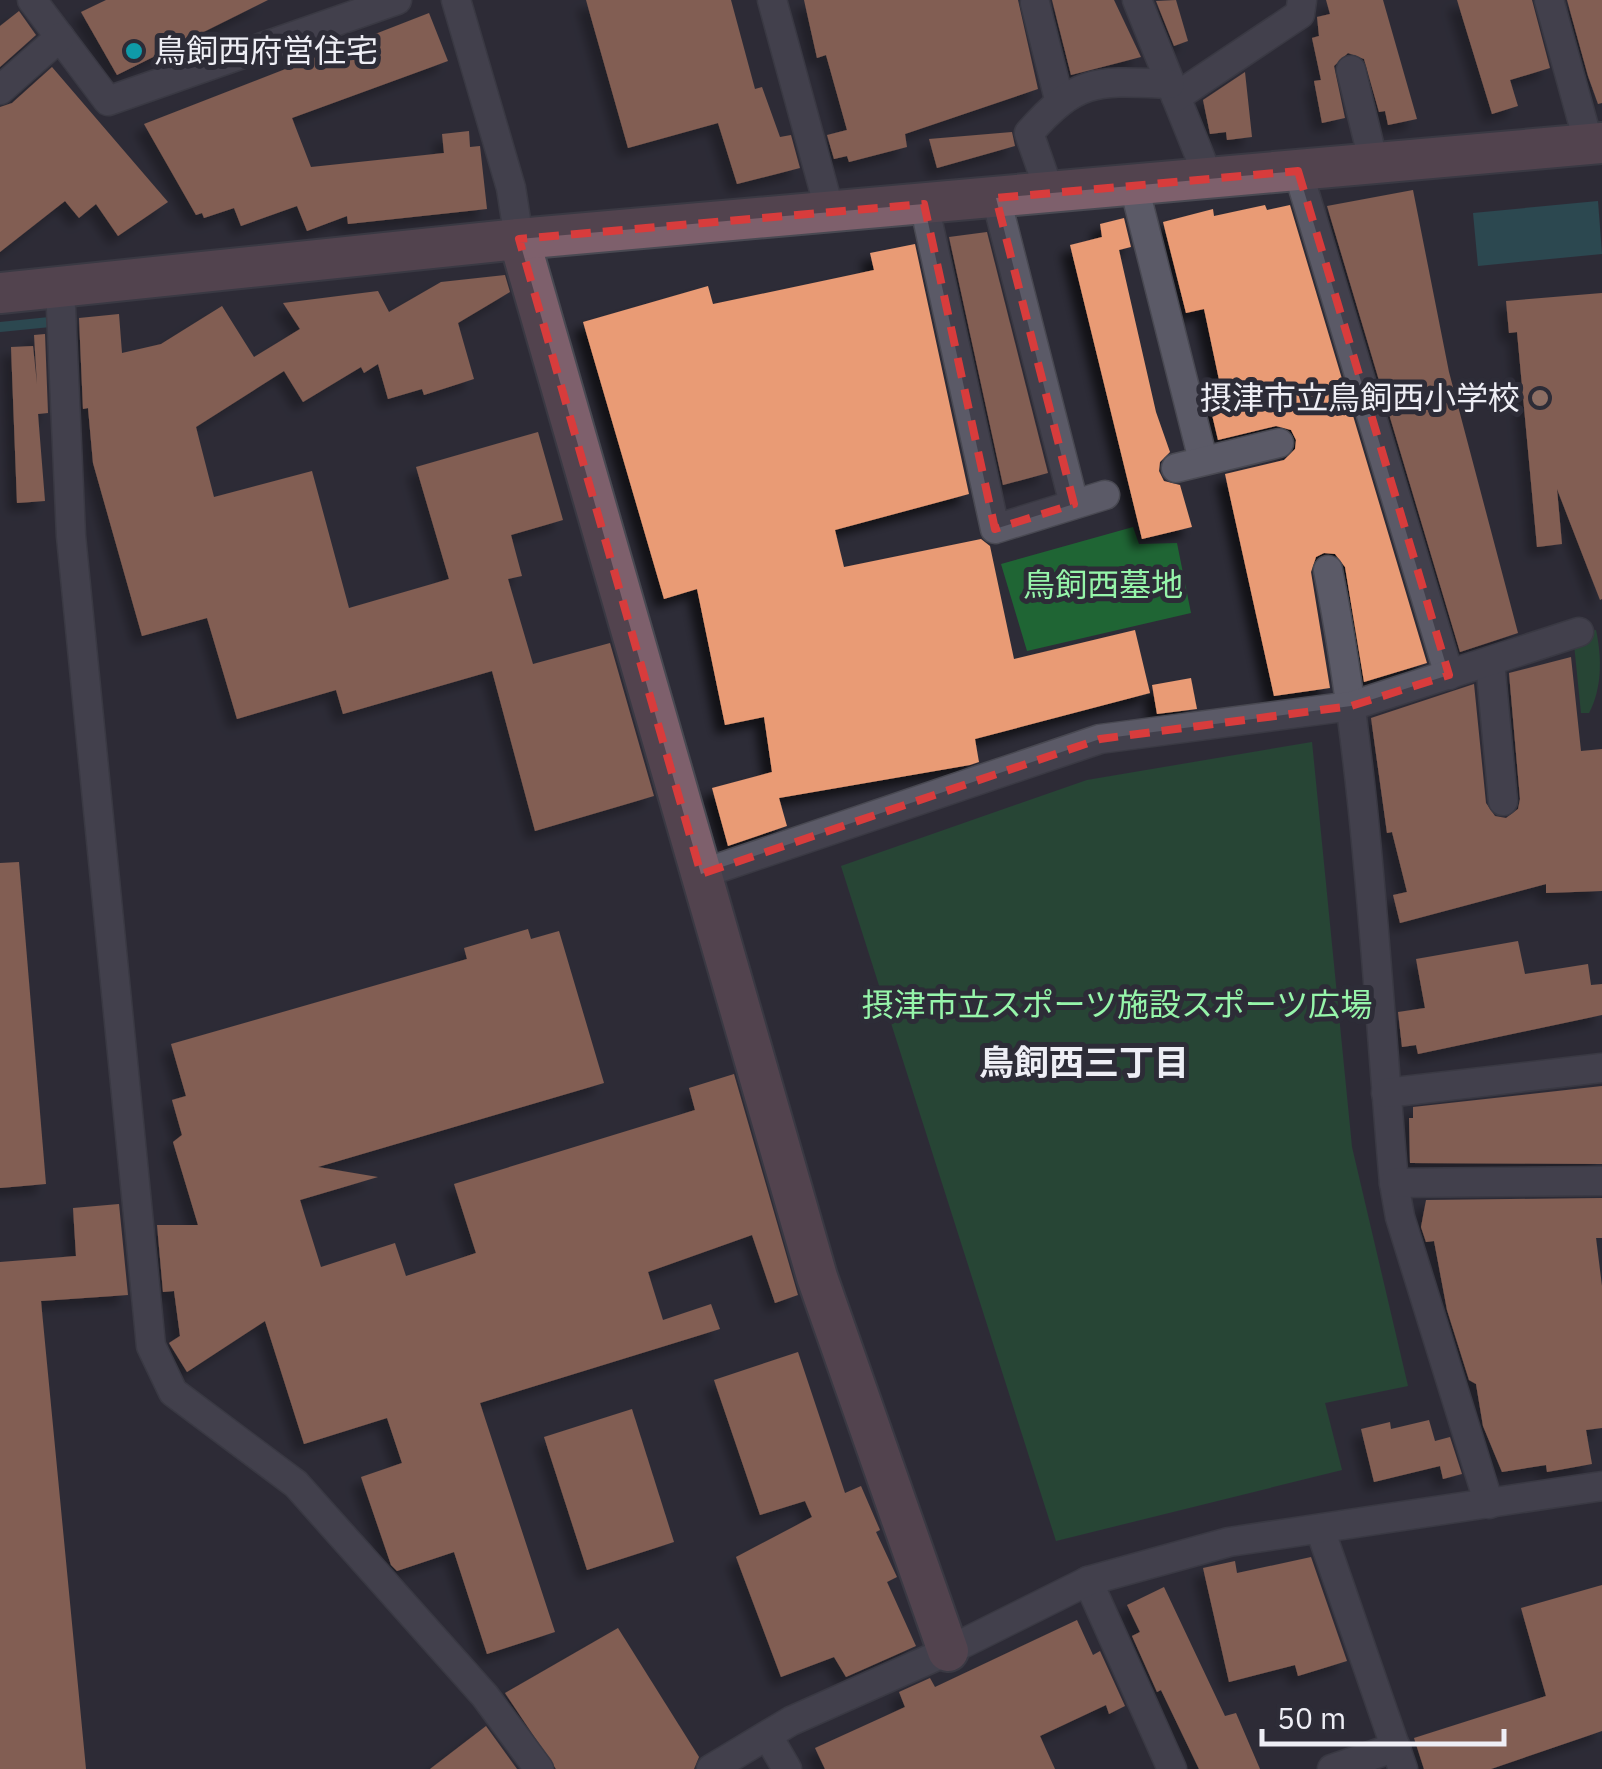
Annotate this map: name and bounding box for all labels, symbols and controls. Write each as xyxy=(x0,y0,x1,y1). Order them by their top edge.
place label: 鳥飼西府営住宅 xyxy=(154,29,378,71)
marker: 鳥飼西府営住宅 xyxy=(123,40,145,62)
place label: 摂津市立鳥飼西小学校 xyxy=(1200,376,1520,418)
marker: 摂津市立鳥飼西小学校 xyxy=(1529,387,1551,409)
park label: 鳥飼西墓地 xyxy=(1023,563,1183,605)
park label: 摂津市立スポーツ施設スポーツ広場 xyxy=(862,983,1372,1025)
district label: 鳥飼西三丁目 xyxy=(979,1039,1189,1085)
scale bar xyxy=(1262,1684,1504,1746)
text: 50 m xyxy=(1277,1698,1346,1737)

